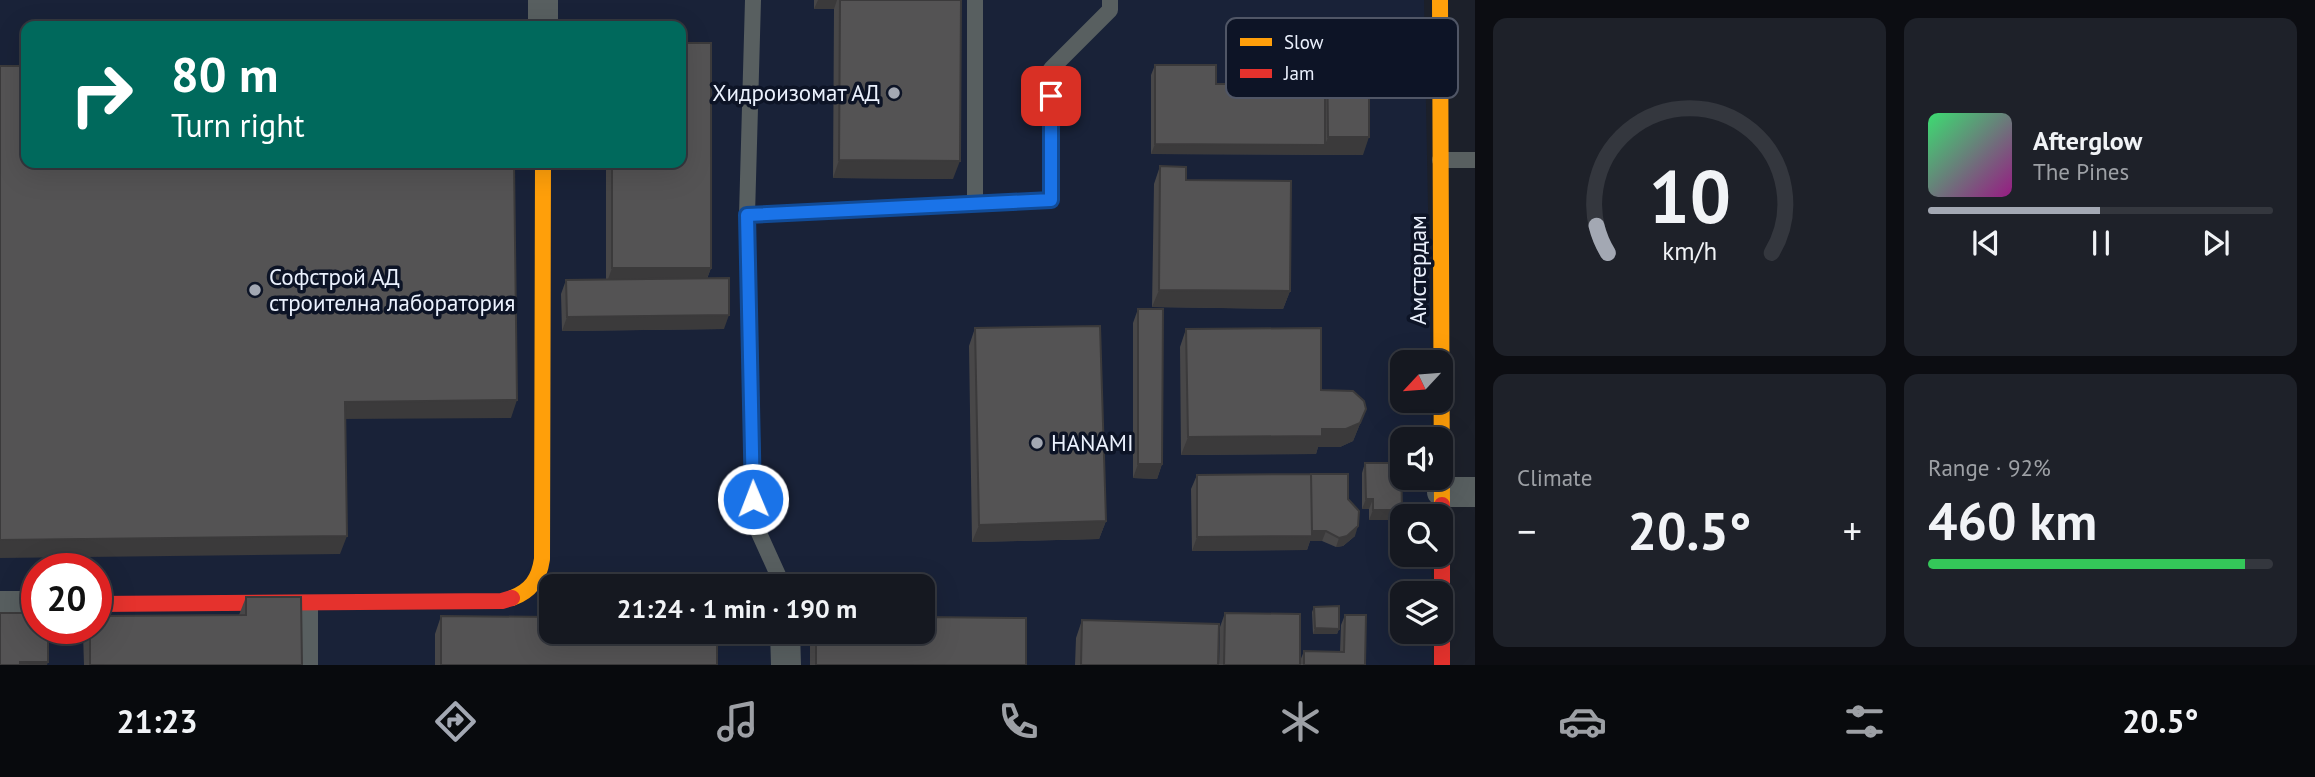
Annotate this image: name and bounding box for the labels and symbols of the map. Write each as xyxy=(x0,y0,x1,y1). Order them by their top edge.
legend xyxy=(1226,18,1458,98)
text: Slow xyxy=(1284,30,1324,54)
text: Jam xyxy=(1283,61,1314,85)
pin xyxy=(1021,66,1081,126)
place label: Хидроизомат АД xyxy=(712,78,880,107)
marker: Хидроизомат АД xyxy=(886,85,902,101)
street label: Амстердам xyxy=(1403,215,1432,325)
place label: Софстрой АД строителна лаборатория xyxy=(269,262,516,317)
marker: Софстрой АД строителна лаборатория xyxy=(247,282,263,298)
north arrow xyxy=(1390,350,1452,413)
place label: HANAMI xyxy=(1051,428,1134,457)
marker: HANAMI xyxy=(1029,435,1045,451)
position arrow xyxy=(716,462,790,536)
speed limit sign: 20 xyxy=(21,553,112,644)

